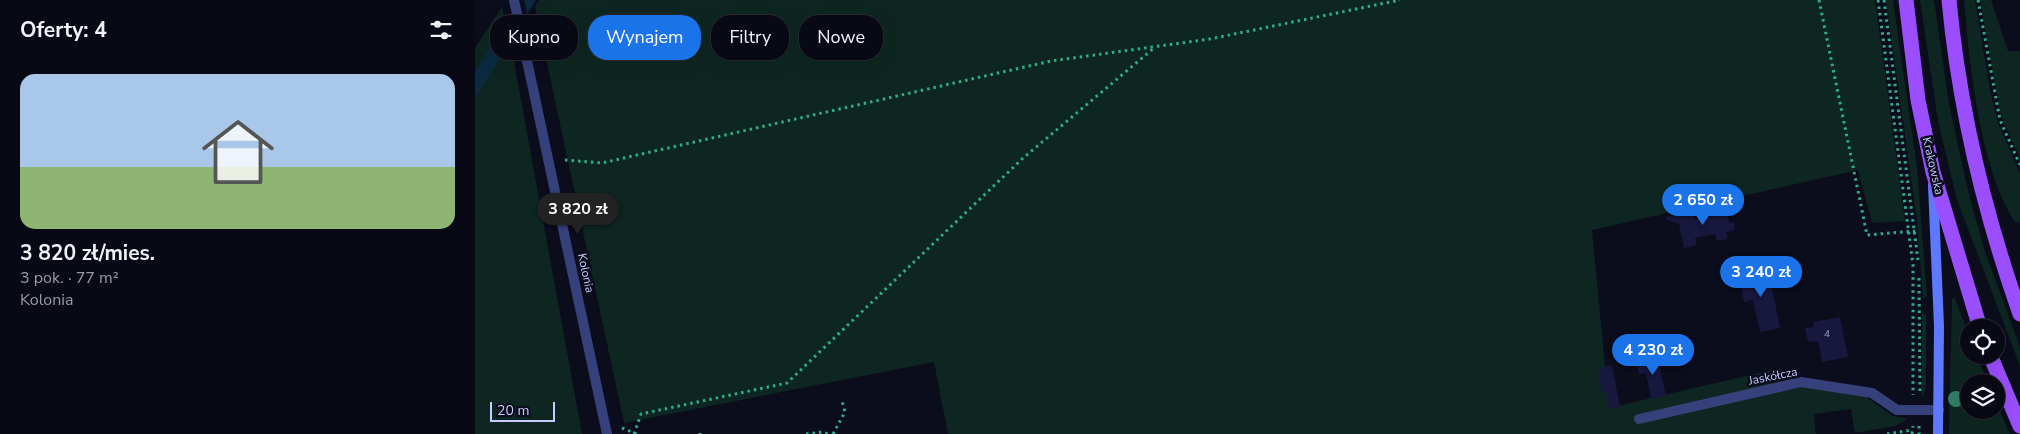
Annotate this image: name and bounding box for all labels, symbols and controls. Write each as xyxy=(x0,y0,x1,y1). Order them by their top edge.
chip: Kupno xyxy=(490,15,578,60)
chip: Wynajem xyxy=(588,15,701,60)
chip: Filtry xyxy=(711,15,789,60)
chip: Nowe xyxy=(799,15,883,60)
text: Oferty: 4 xyxy=(20,16,107,44)
icon: filters xyxy=(427,16,455,44)
icon: home xyxy=(193,107,283,197)
street label: Krakowska xyxy=(1919,136,1947,196)
pin: 2 650 zł xyxy=(1651,184,1755,226)
text: 2 650 zł xyxy=(1673,189,1733,211)
pin: 3 820 zł xyxy=(526,192,630,235)
text: 3 820 zł xyxy=(548,198,608,220)
text: 3 820 zł/mies. xyxy=(20,239,155,267)
street label: Kolonia xyxy=(574,252,598,294)
pin: 3 240 zł xyxy=(1709,256,1813,298)
text: 3 240 zł xyxy=(1731,261,1791,283)
text: 3 pok. · 77 m² xyxy=(20,267,119,289)
text: Kolonia xyxy=(20,289,74,311)
map controls xyxy=(1960,319,2005,419)
button: locate xyxy=(1960,319,2005,364)
house number: 4 xyxy=(1824,327,1830,341)
pin: 4 230 zł xyxy=(1601,334,1705,376)
text: 4 230 zł xyxy=(1623,339,1683,361)
street label: Jaskółcza xyxy=(1746,363,1799,389)
button: layers xyxy=(1960,374,2005,419)
scale bar xyxy=(490,399,555,422)
text: 20 m xyxy=(497,401,529,420)

